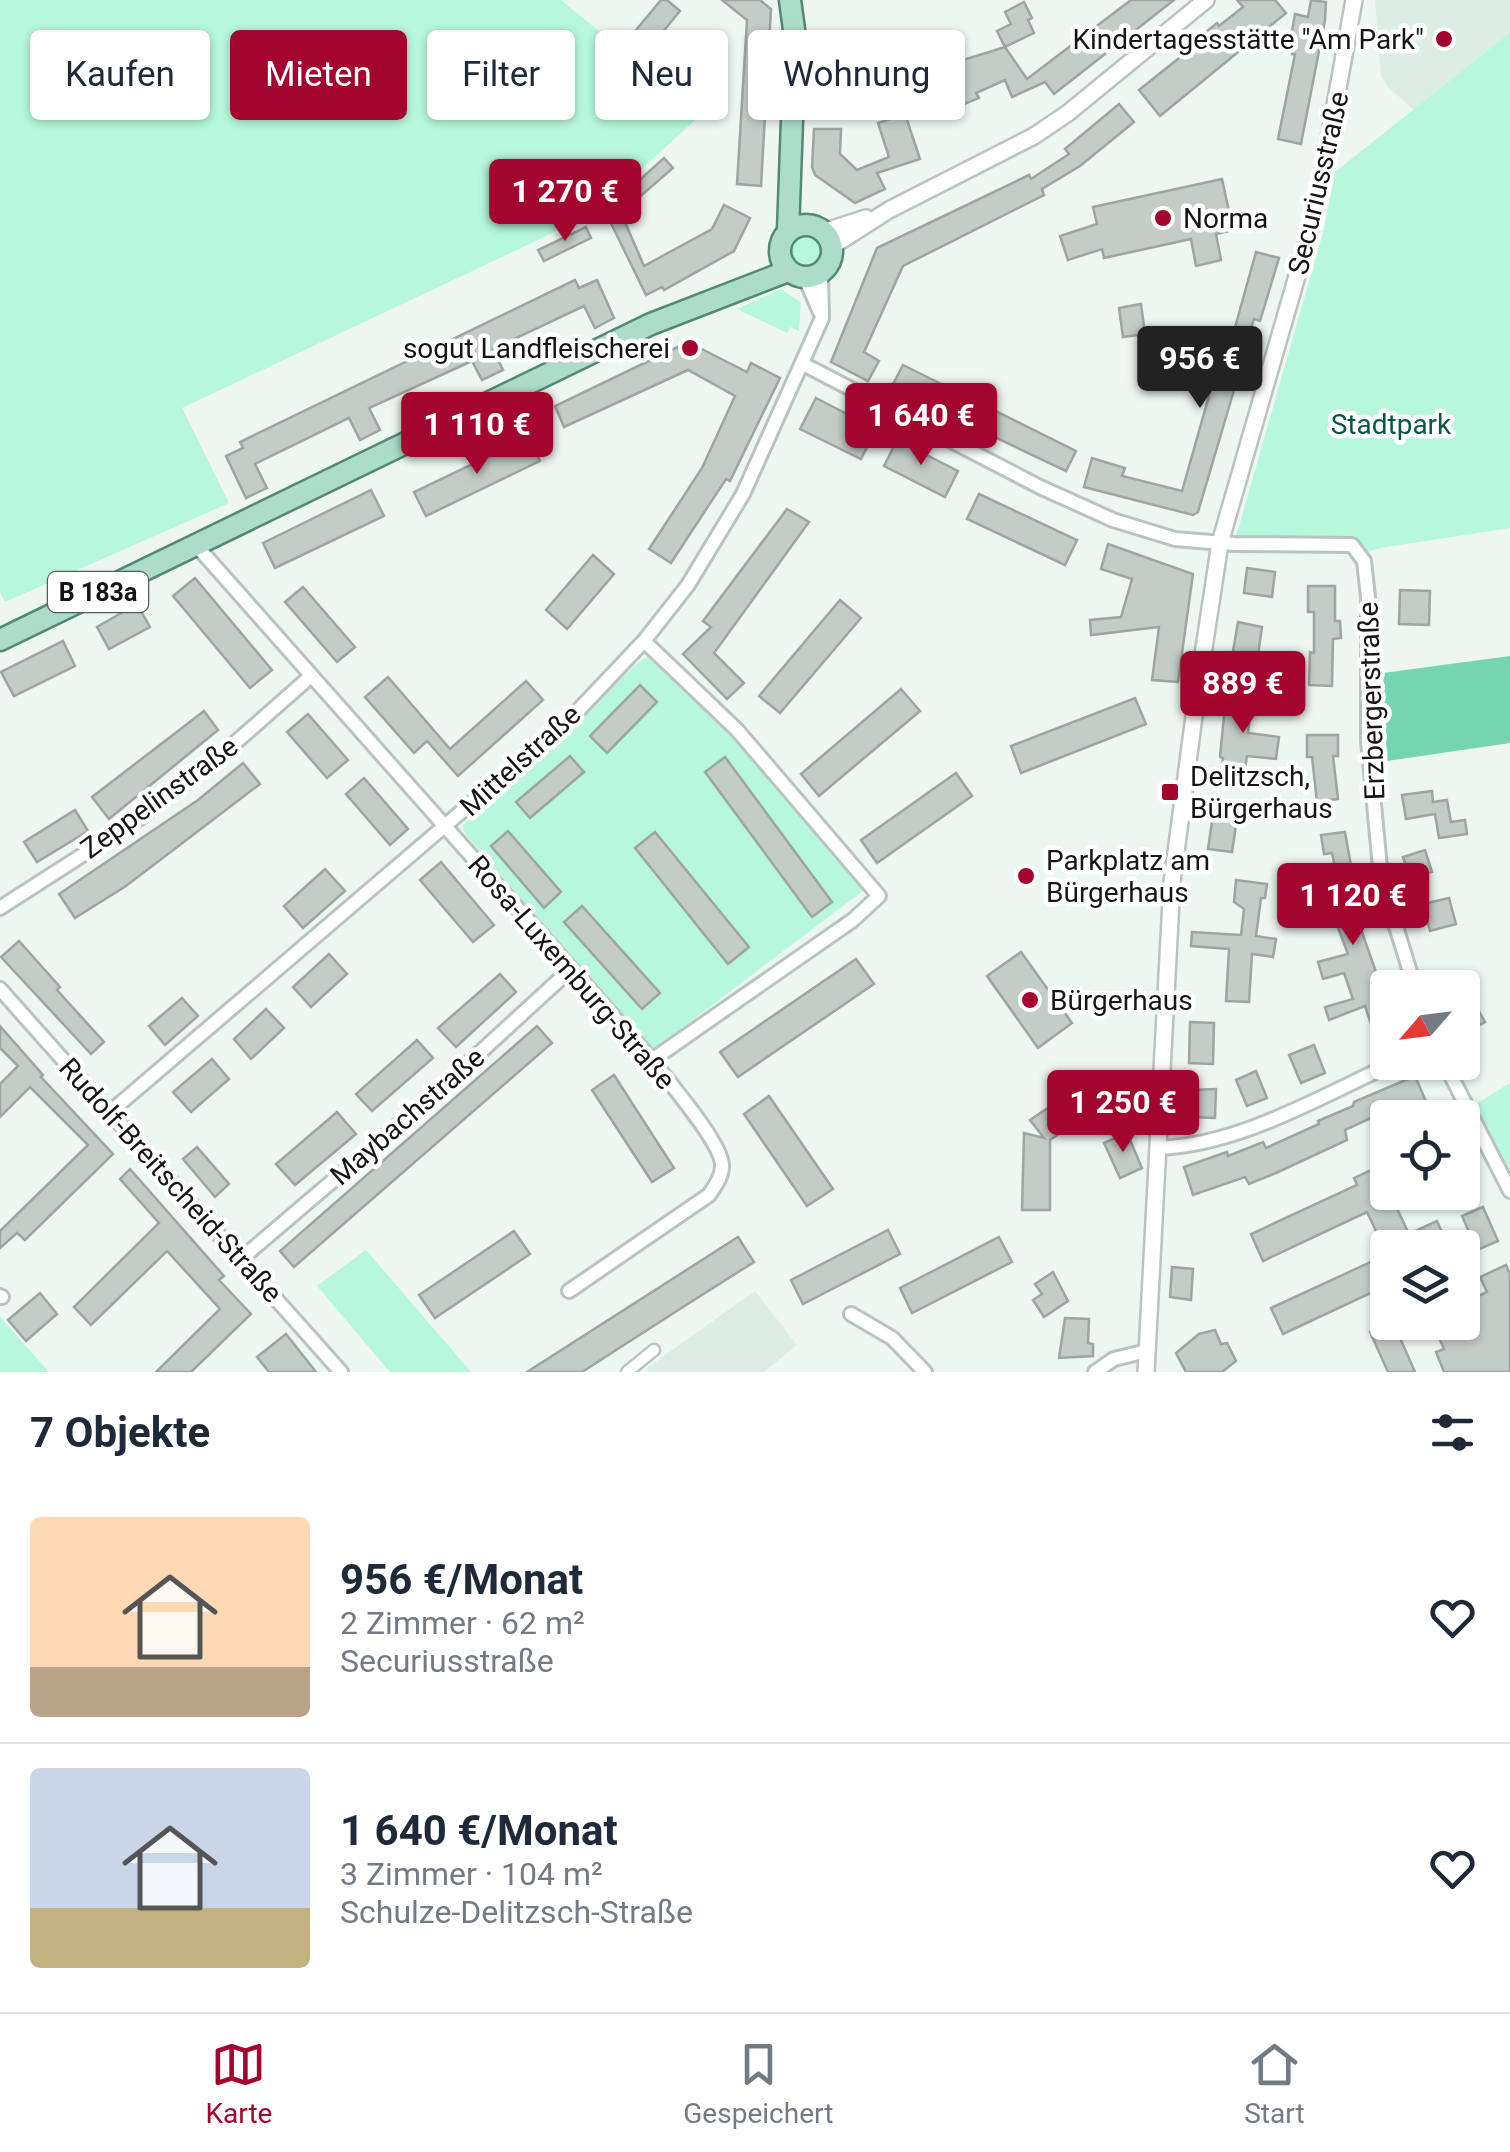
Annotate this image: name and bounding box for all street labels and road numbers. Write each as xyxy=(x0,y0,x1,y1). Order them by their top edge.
street label: Securiusstraße xyxy=(1281,88,1356,278)
road number: B 183a xyxy=(48,572,148,612)
street label: Erzbergerstraße xyxy=(1352,601,1391,801)
street label: Mittelstraße xyxy=(453,698,587,823)
street label: Zeppelinstraße xyxy=(74,729,244,865)
street label: Rosa-Luxemburg-Straße xyxy=(461,849,682,1096)
street label: Maybachstraße xyxy=(324,1041,491,1192)
street label: Rudolf-Breitscheid-Straße xyxy=(52,1051,289,1309)

